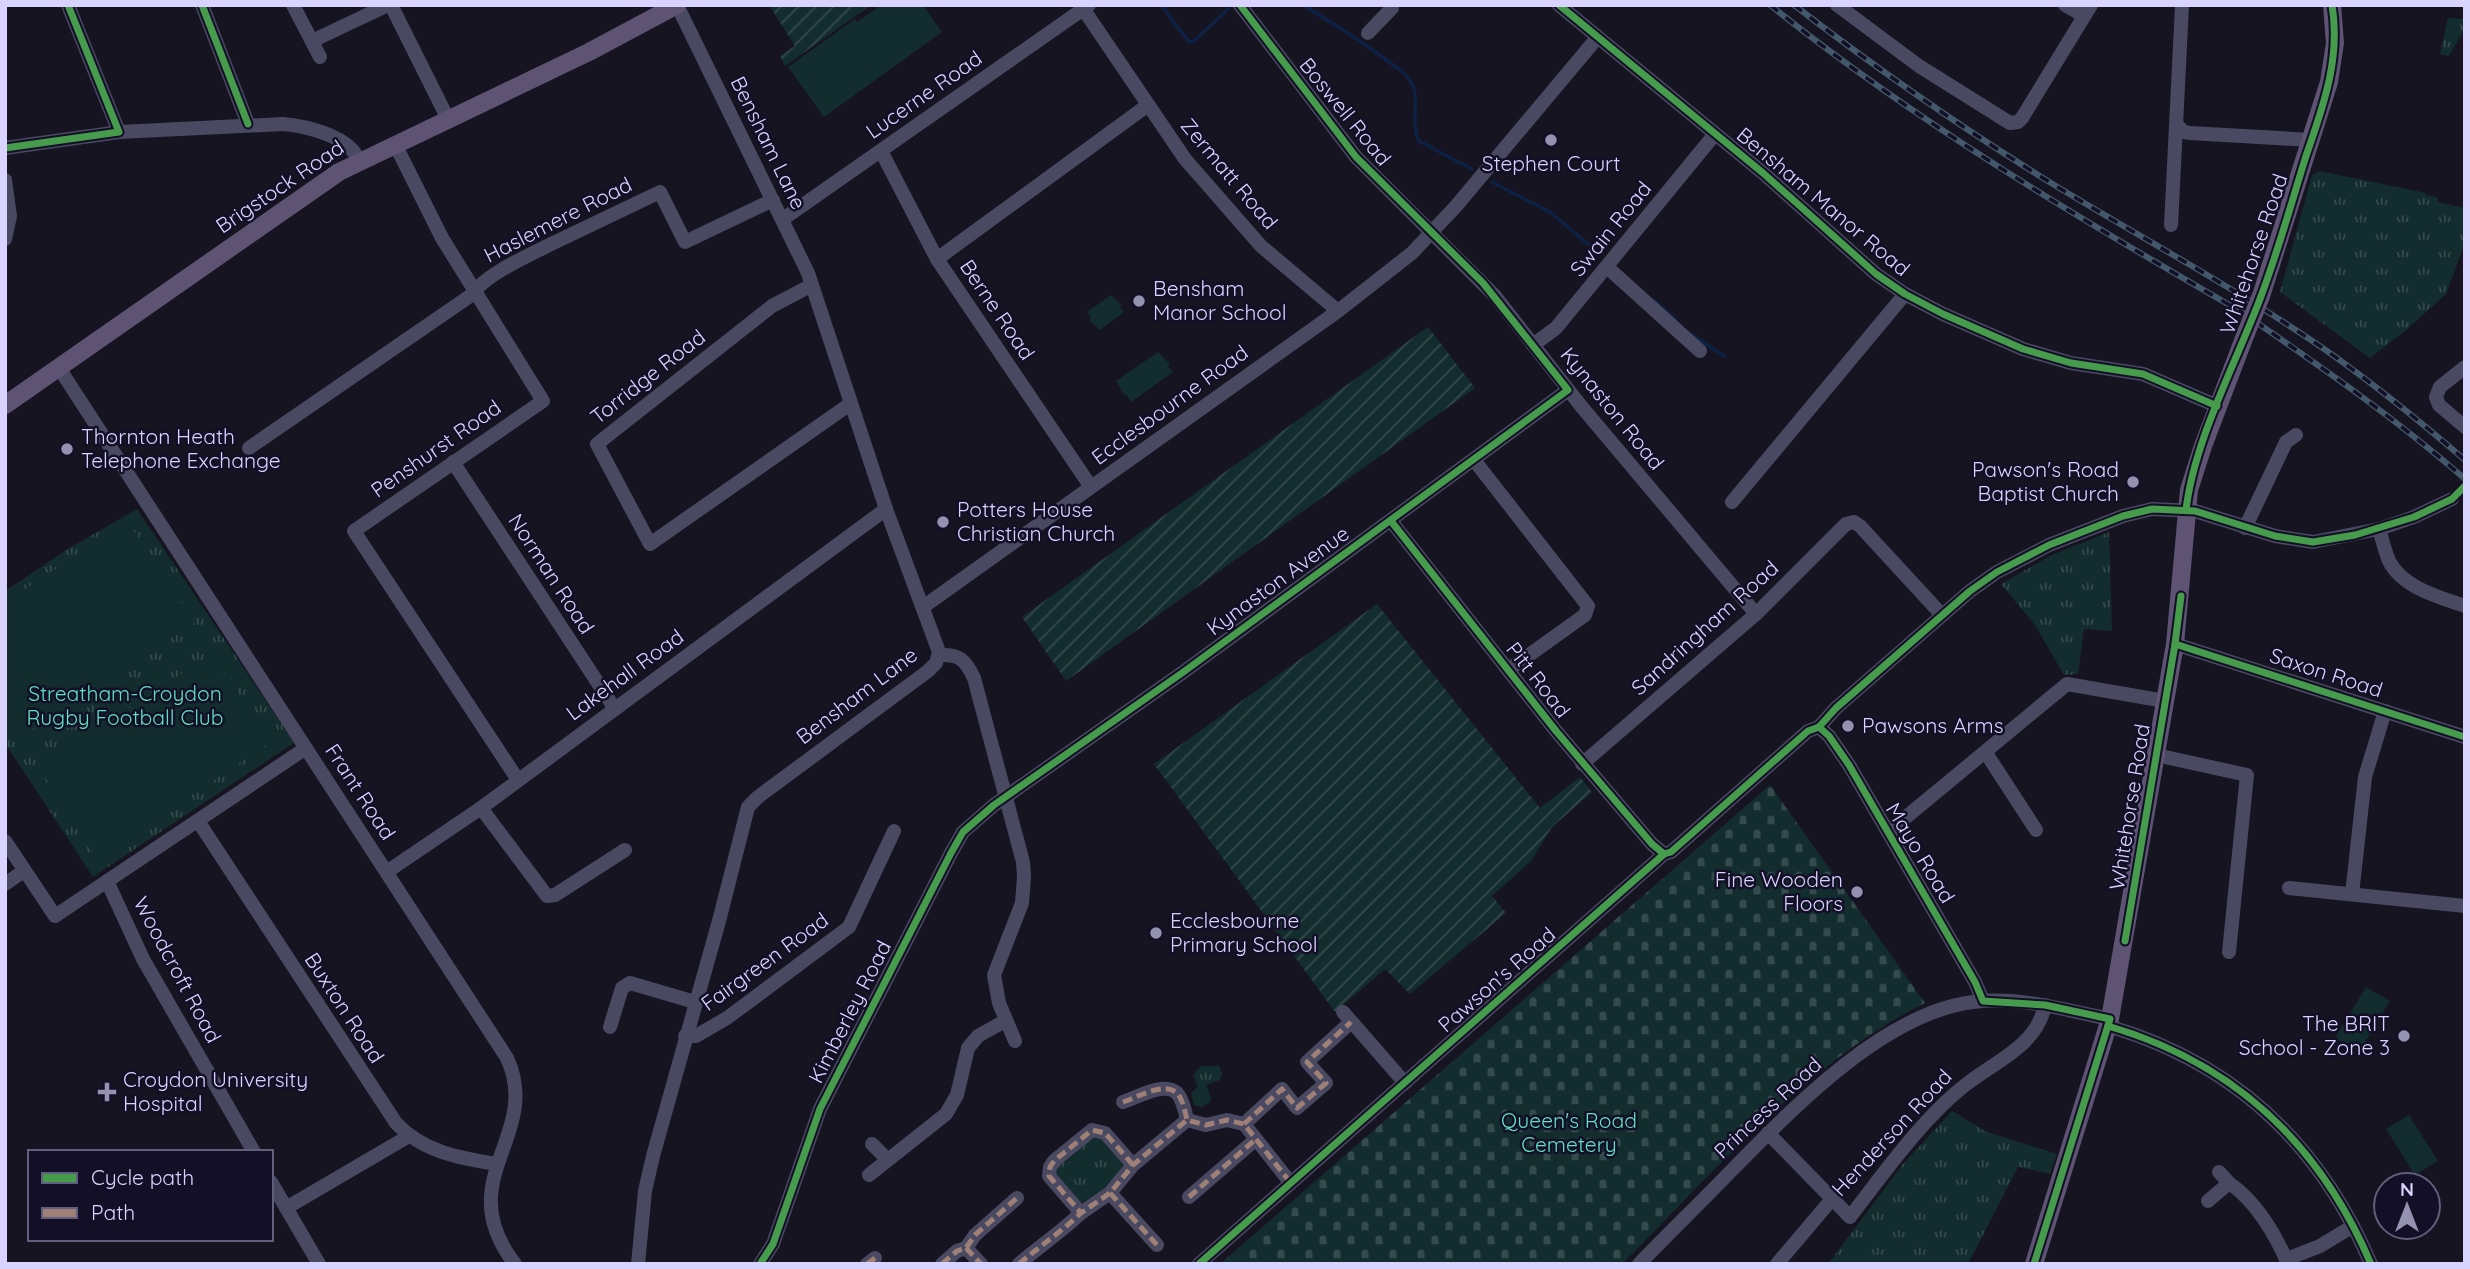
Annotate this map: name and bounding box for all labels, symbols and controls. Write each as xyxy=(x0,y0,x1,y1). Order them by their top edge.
street label: Lucerne Road xyxy=(860,45,987,144)
street label: Boswell Road xyxy=(1294,52,1397,171)
street label: Bensham Lane xyxy=(725,72,812,213)
street label: Zermatt Road xyxy=(1176,112,1284,234)
street label: Bensham Manor Road xyxy=(1732,121,1915,281)
marker: Stephen Court xyxy=(1543,132,1559,148)
street label: Brigstock Road xyxy=(211,134,348,239)
place label: Stephen Court xyxy=(1482,150,1620,176)
street label: Whitehorse Road xyxy=(2213,170,2293,337)
street label: Haslemere Road xyxy=(479,171,636,268)
street label: Swain Road xyxy=(1564,176,1656,281)
street label: Berne Road xyxy=(955,254,1041,365)
place label: Bensham Manor School xyxy=(1153,275,1287,325)
marker: Bensham Manor School xyxy=(1131,293,1147,309)
street label: Torridge Road xyxy=(585,323,710,429)
street label: Ecclesbourne Road xyxy=(1086,339,1253,470)
street label: Kynaston Road xyxy=(1555,342,1670,475)
street label: Penshurst Road xyxy=(365,394,506,503)
place label: Thornton Heath Telephone Exchange xyxy=(81,423,281,473)
marker: Thornton Heath Telephone Exchange xyxy=(59,441,75,457)
place label: Pawson's Road Baptist Church xyxy=(1972,456,2119,506)
marker: Pawson's Road Baptist Church xyxy=(2125,474,2141,490)
place label: Potters House Christian Church xyxy=(957,496,1115,546)
street label: Norman Road xyxy=(503,509,600,638)
marker: Potters House Christian Church xyxy=(935,514,951,530)
street label: Kynaston Avenue xyxy=(1201,520,1354,641)
street label: Sandringham Road xyxy=(1625,554,1783,700)
street label: Lakehall Road xyxy=(561,623,688,725)
street label: Pitt Road xyxy=(1501,636,1576,722)
street label: Bensham Lane xyxy=(791,641,922,749)
street label: Saxon Road xyxy=(2267,642,2386,703)
park label: Streatham-Croydon Rugby Football Club xyxy=(26,680,224,730)
place label: Pawsons Arms xyxy=(1862,712,2004,738)
marker: Pawsons Arms xyxy=(1840,718,1856,734)
street label: Whitehorse Road xyxy=(2103,722,2155,892)
street label: Frant Road xyxy=(320,739,402,844)
street label: Mayo Road xyxy=(1881,798,1961,907)
place label: Fine Wooden Floors xyxy=(1715,866,1843,916)
marker: Fine Wooden Floors xyxy=(1849,884,1865,900)
street label: Woodcroft Road xyxy=(128,892,227,1047)
street label: Fairgreen Road xyxy=(696,906,833,1016)
place label: Ecclesbourne Primary School xyxy=(1170,907,1318,957)
street label: Pawson's Road xyxy=(1432,921,1560,1037)
marker: Ecclesbourne Primary School xyxy=(1148,925,1164,941)
street label: Kimberley Road xyxy=(802,936,896,1087)
street label: Buxton Road xyxy=(299,947,390,1068)
place label: The BRIT School - Zone 3 xyxy=(2239,1010,2390,1060)
marker: The BRIT School - Zone 3 xyxy=(2396,1028,2412,1044)
street label: Princess Road xyxy=(1708,1051,1826,1164)
street label: Henderson Road xyxy=(1826,1063,1957,1201)
place label: Croydon University Hospital xyxy=(123,1066,308,1116)
marker: Croydon University Hospital xyxy=(97,1082,117,1102)
park label: Queen's Road Cemetery xyxy=(1501,1107,1637,1157)
legend xyxy=(28,1150,273,1241)
text: Cycle path xyxy=(91,1164,194,1190)
north arrow xyxy=(2372,1171,2442,1241)
text: N xyxy=(2400,1177,2414,1201)
text: Path xyxy=(91,1199,135,1225)

